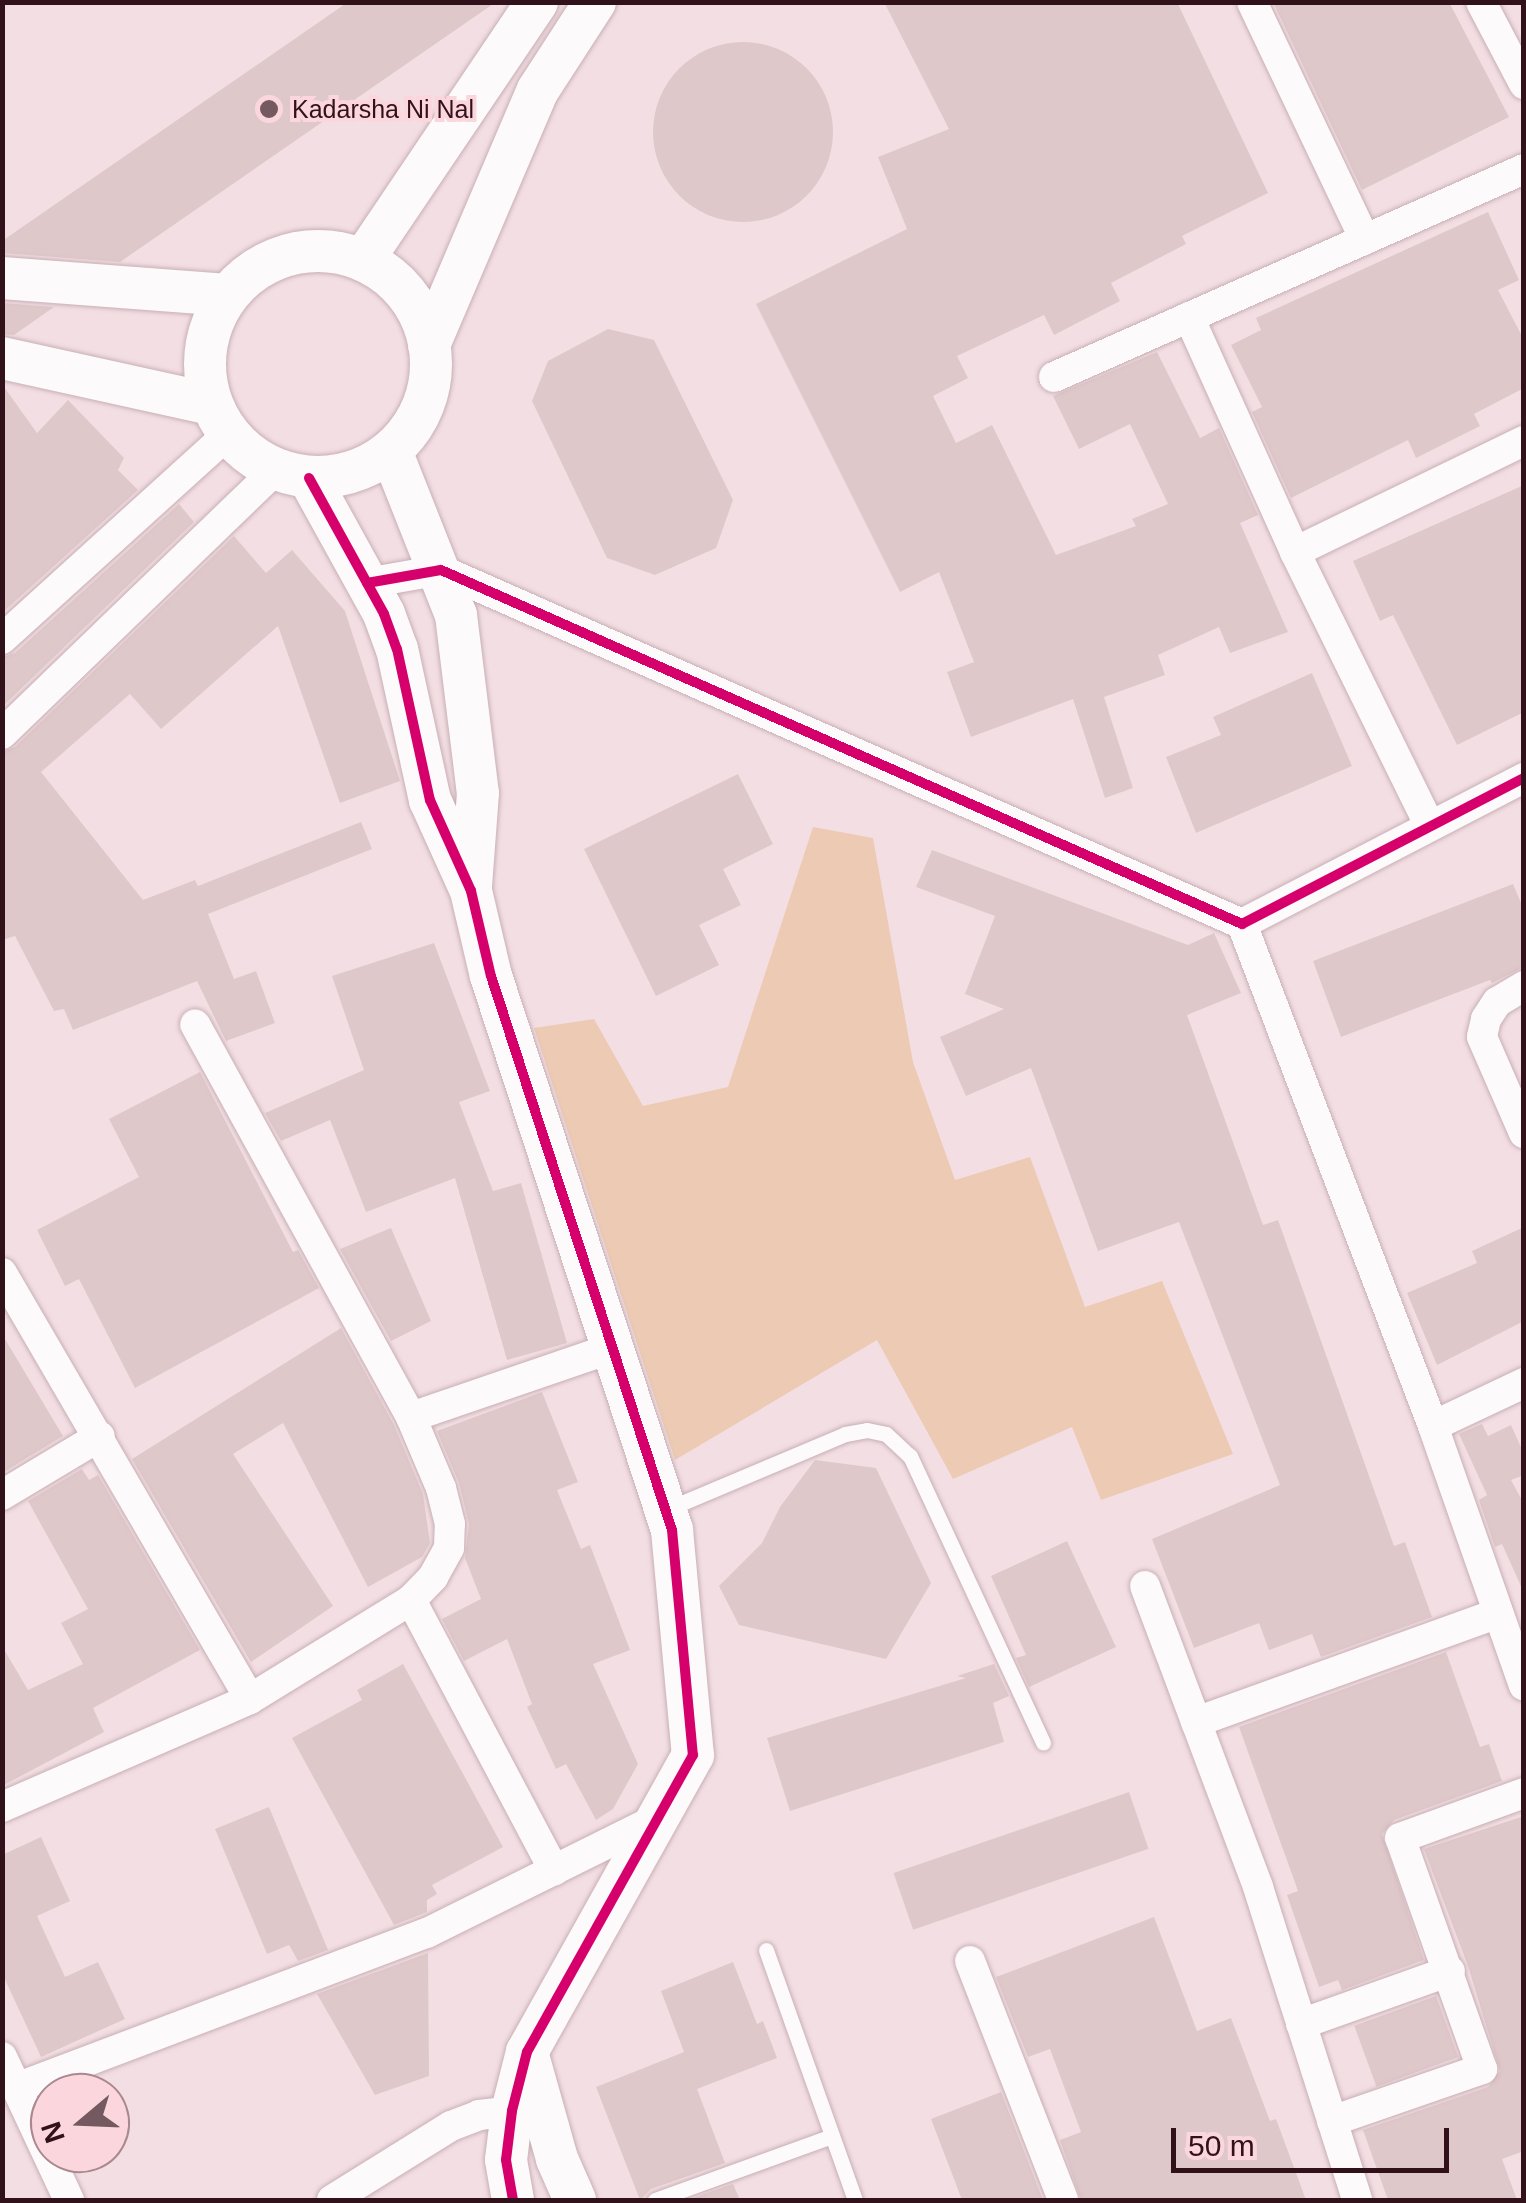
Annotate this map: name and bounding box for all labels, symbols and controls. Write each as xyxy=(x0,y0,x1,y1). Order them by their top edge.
place label: Kadarsha Ni Nal xyxy=(292,94,474,124)
marker: Kadarsha Ni Nal xyxy=(256,96,282,122)
north arrow xyxy=(30,2073,130,2173)
scale bar xyxy=(1176,2108,1454,2170)
text: N xyxy=(35,2118,71,2147)
text: 50 m xyxy=(1188,2129,1255,2162)

